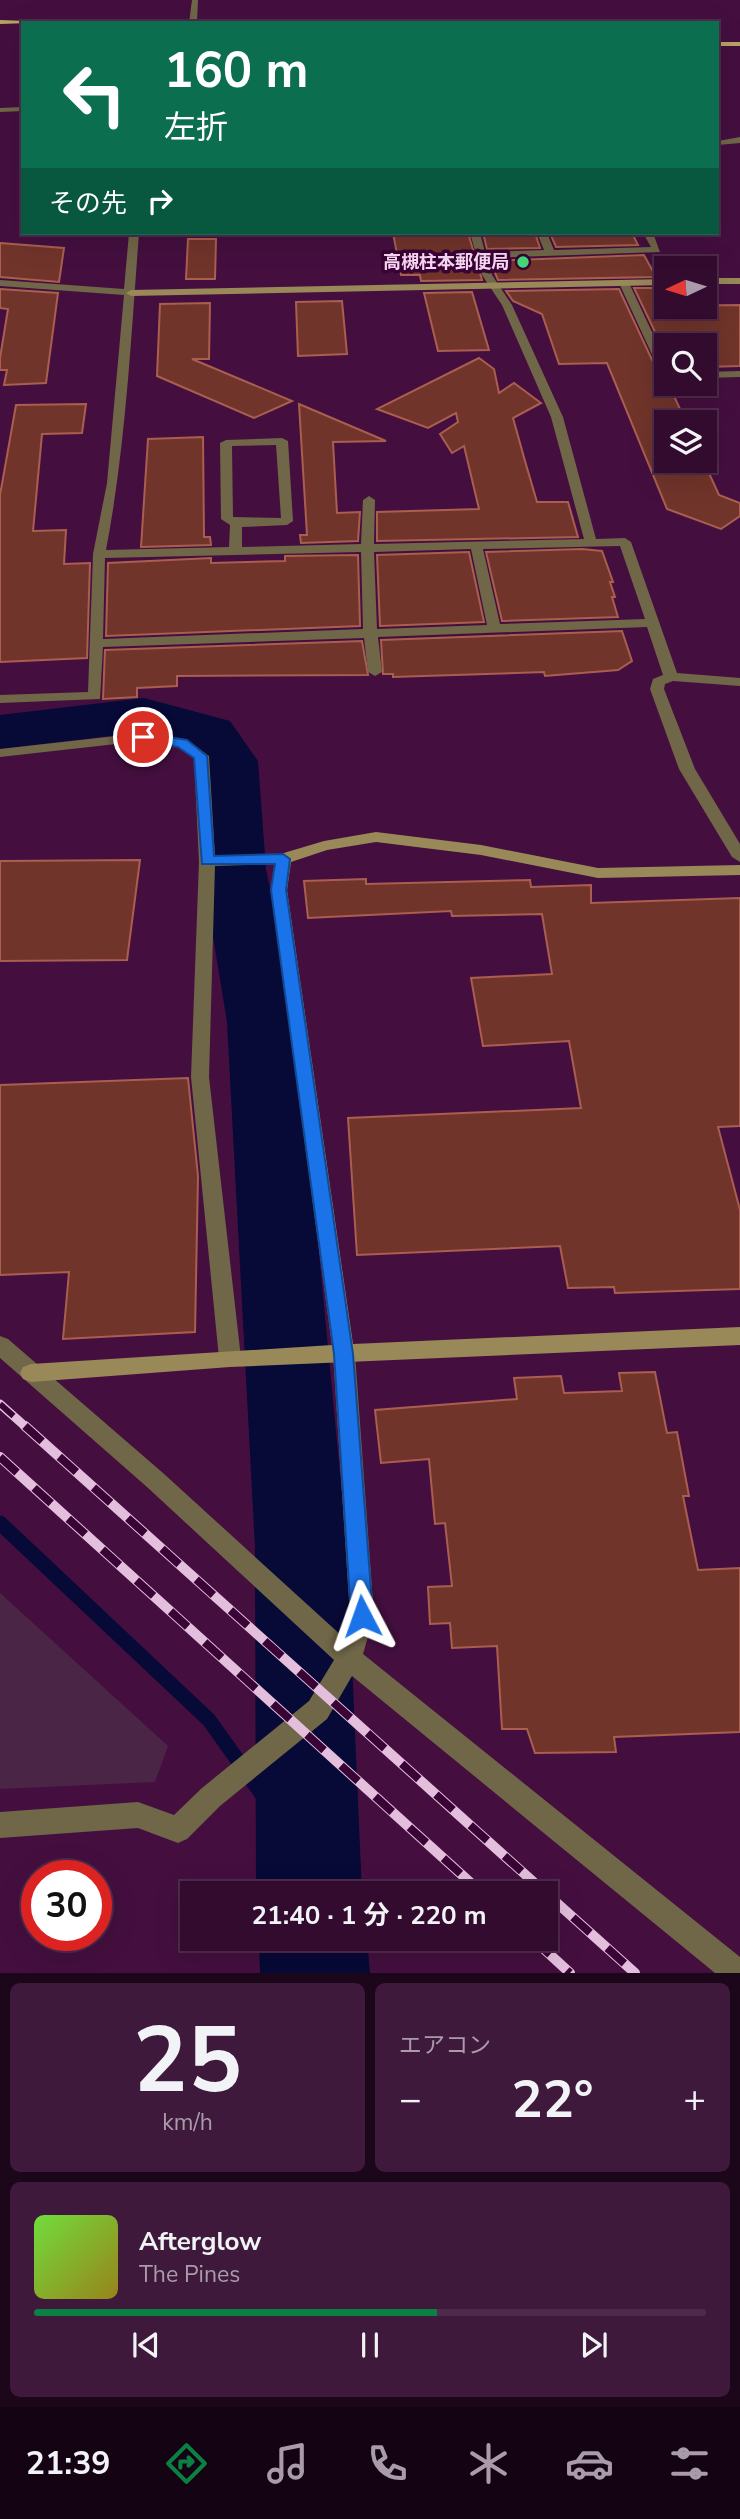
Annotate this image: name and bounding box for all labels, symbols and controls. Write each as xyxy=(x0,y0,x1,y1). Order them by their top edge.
text: 160 m xyxy=(164,37,308,104)
icon: left xyxy=(49,49,140,140)
text: 左折 xyxy=(164,106,228,149)
icon: right xyxy=(141,182,179,220)
text: その先 xyxy=(49,186,127,221)
place label: 高槻柱本郵便局 xyxy=(383,250,509,274)
marker: 高槻柱本郵便局 xyxy=(515,254,531,270)
north arrow xyxy=(654,256,718,318)
map controls xyxy=(654,256,717,473)
button: search xyxy=(654,333,717,396)
button: layers xyxy=(654,410,717,473)
pin xyxy=(113,707,173,767)
icon: arrive xyxy=(124,718,162,756)
position arrow xyxy=(325,1579,399,1653)
speed limit sign: 30 xyxy=(21,1860,112,1951)
text: 21:40 · 1 分 · 220 m xyxy=(251,1898,487,1933)
text: 25 xyxy=(133,1999,242,2123)
text: エアコン xyxy=(399,2030,491,2061)
text: 22° xyxy=(511,2064,594,2135)
text: − xyxy=(399,2074,422,2125)
text: + xyxy=(683,2074,706,2125)
text: km/h xyxy=(162,2107,213,2138)
text: Afterglow xyxy=(139,2224,262,2259)
text: The Pines xyxy=(139,2259,240,2290)
icon: previous xyxy=(127,2326,165,2364)
icon: pause xyxy=(351,2326,389,2364)
icon: next xyxy=(575,2326,613,2364)
icon: directions xyxy=(162,2439,211,2488)
icon: music xyxy=(263,2439,312,2488)
icon: phone xyxy=(363,2439,412,2488)
icon: climate xyxy=(464,2439,513,2488)
icon: car xyxy=(565,2439,614,2488)
icon: filters xyxy=(665,2439,714,2488)
text: 21:39 xyxy=(26,2442,111,2485)

